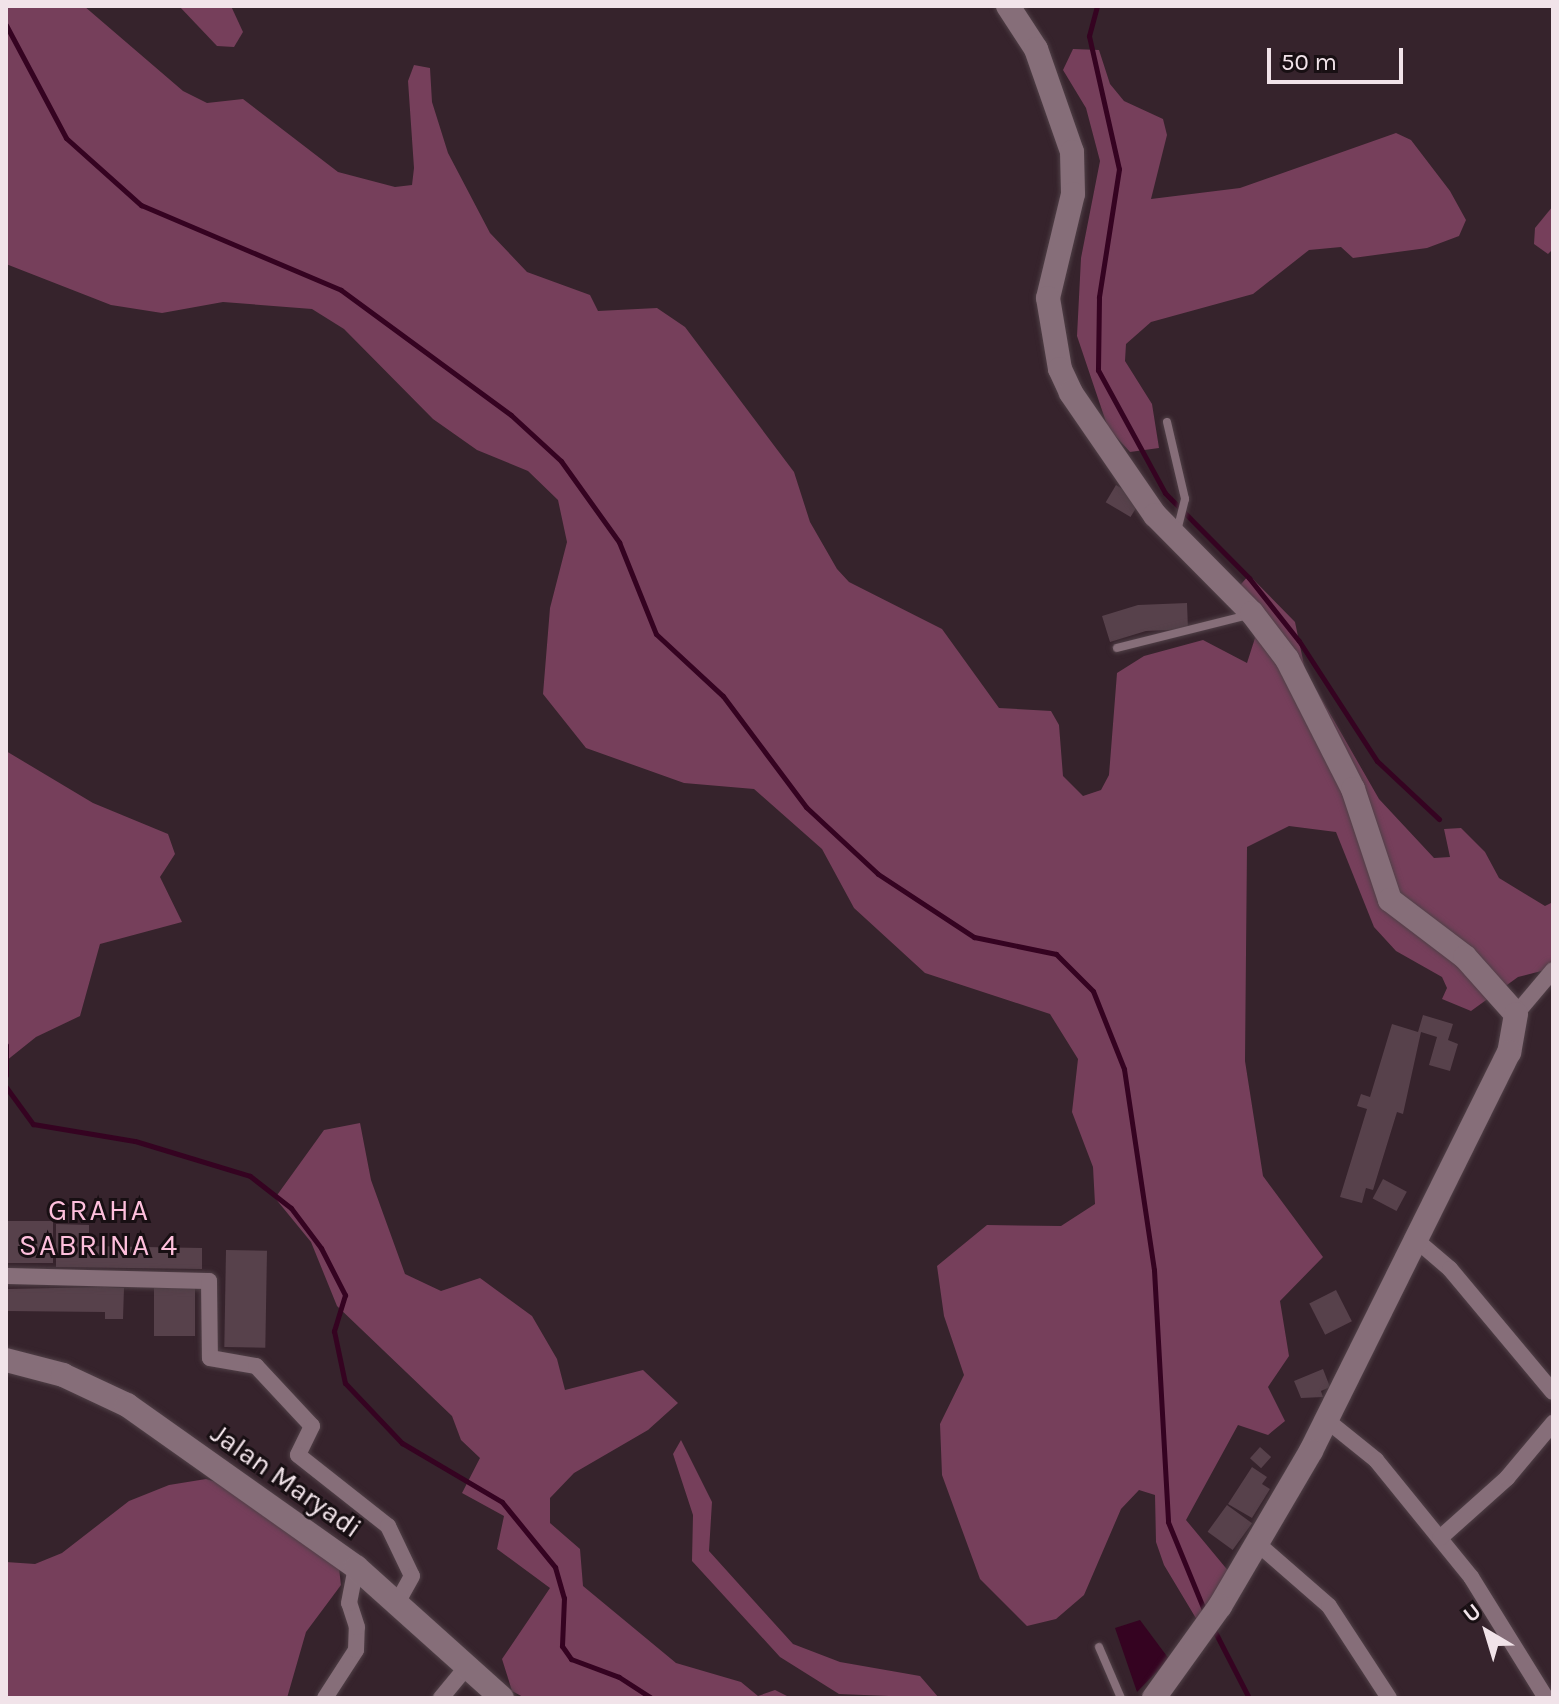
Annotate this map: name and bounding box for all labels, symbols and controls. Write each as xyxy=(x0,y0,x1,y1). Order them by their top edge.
scale bar xyxy=(1271,32,1407,82)
text: 50 m xyxy=(1281,48,1337,76)
district label: GRAHA SABRINA 4 xyxy=(19,1192,179,1262)
street label: Jalan Maryadi xyxy=(204,1417,368,1545)
north arrow xyxy=(1447,1592,1527,1672)
text: U xyxy=(1458,1598,1486,1628)

